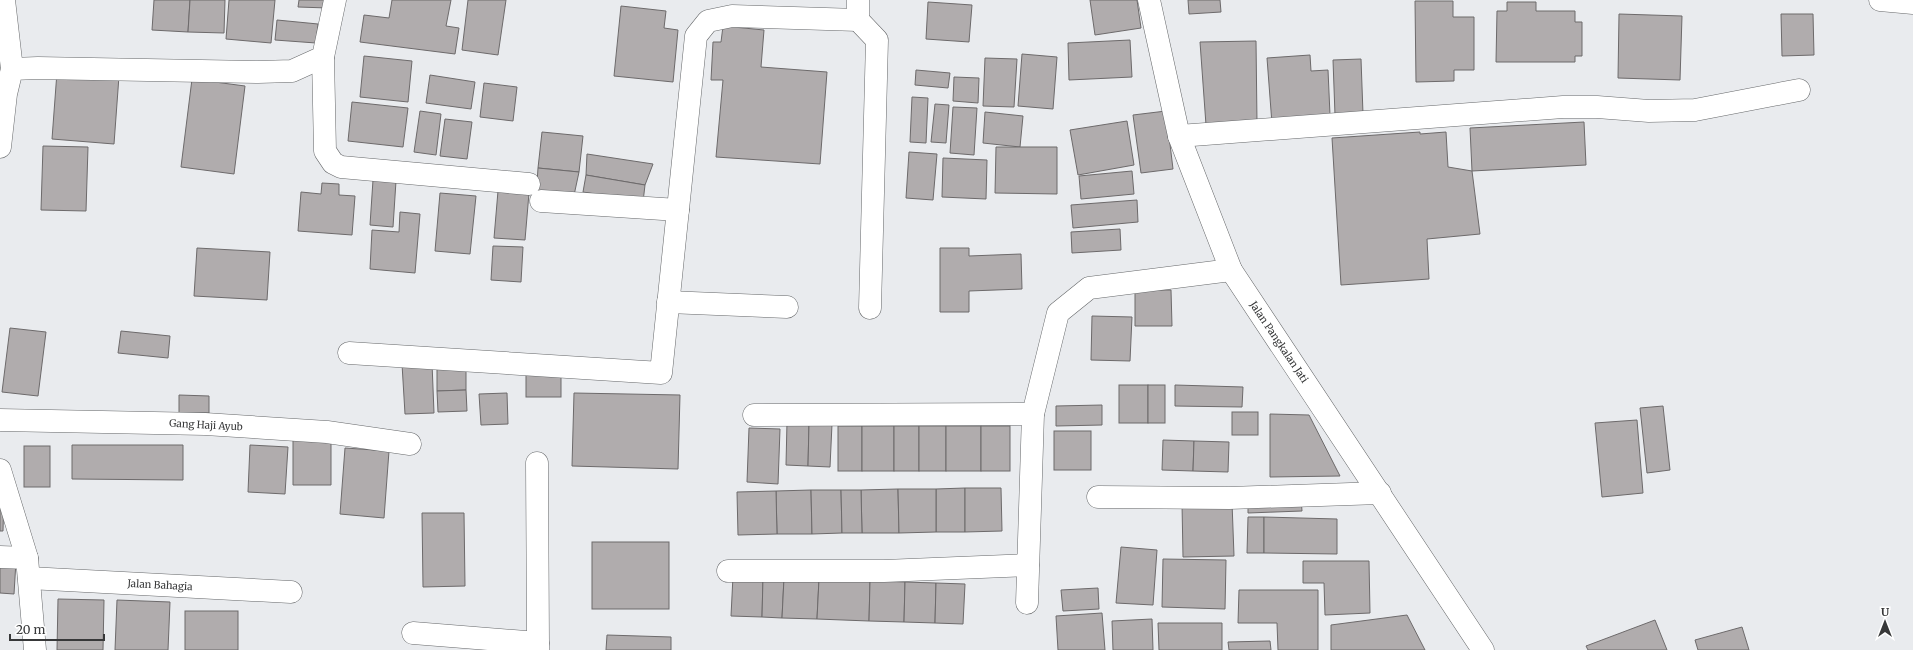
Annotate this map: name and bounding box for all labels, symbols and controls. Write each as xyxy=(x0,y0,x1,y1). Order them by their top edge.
street label: Jalan Pangkalan Jati xyxy=(1246,298,1311,385)
street label: Gang Haji Ayub xyxy=(169,417,243,433)
street label: Jalan Bahagia xyxy=(126,577,194,593)
north arrow xyxy=(1865,602,1905,642)
text: U xyxy=(1881,605,1890,619)
scale bar xyxy=(10,616,104,642)
text: 20 m xyxy=(16,622,45,637)

